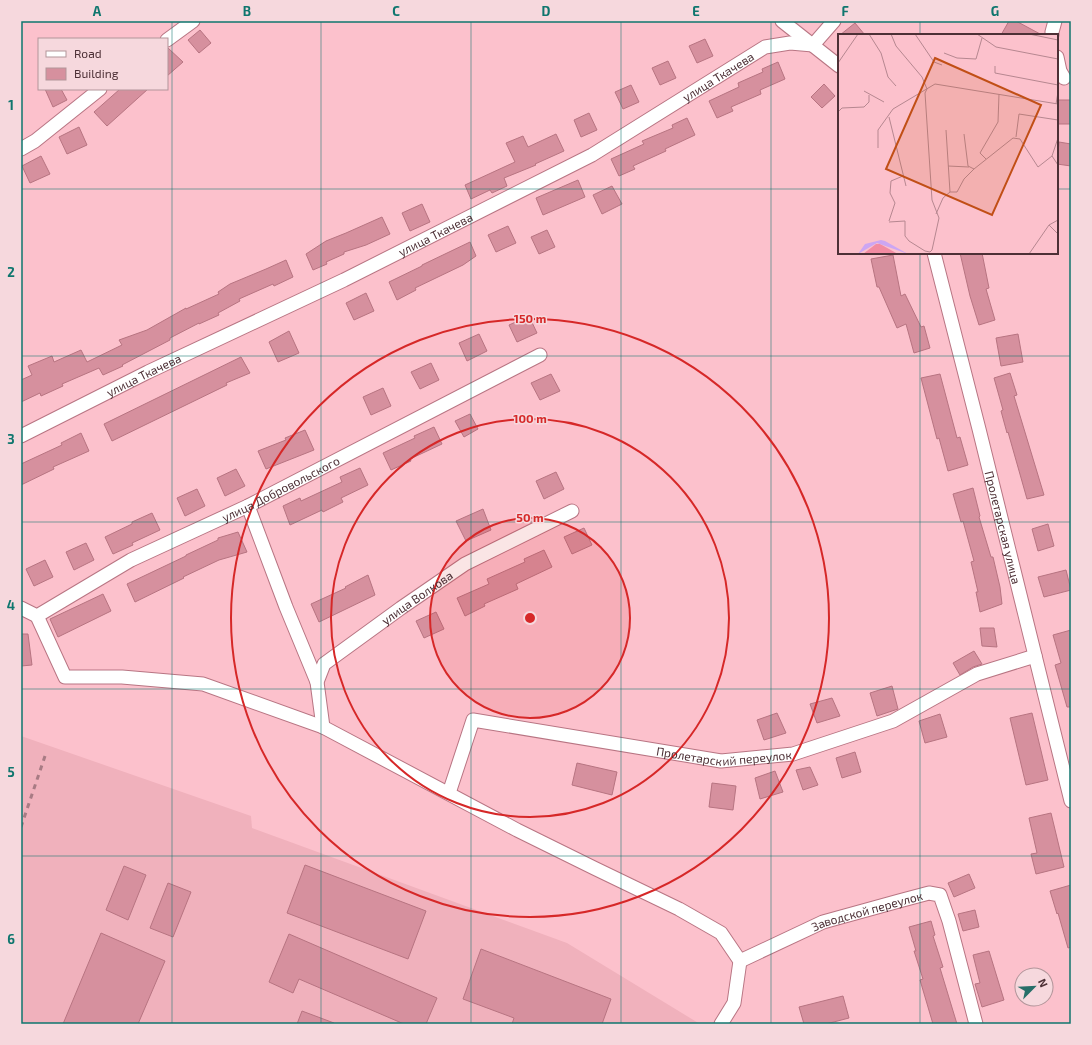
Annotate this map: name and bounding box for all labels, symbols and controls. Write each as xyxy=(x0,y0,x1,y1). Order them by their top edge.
text: A xyxy=(93,3,102,19)
text: B xyxy=(243,3,251,19)
text: C xyxy=(392,3,400,19)
text: D xyxy=(542,3,551,19)
text: E xyxy=(692,3,700,19)
text: F xyxy=(841,3,849,19)
text: G xyxy=(991,3,999,19)
inset map xyxy=(838,34,1058,254)
legend xyxy=(38,38,168,90)
text: Road xyxy=(74,46,102,60)
street label: улица Ткачева xyxy=(680,49,756,105)
text: Building xyxy=(74,66,119,80)
text: 1 xyxy=(8,97,14,113)
street label: улица Ткачева xyxy=(396,209,475,259)
text: 2 xyxy=(7,264,15,280)
text: 150 m xyxy=(514,311,546,325)
street label: улица Ткачева xyxy=(104,351,183,400)
text: 100 m xyxy=(513,411,547,425)
text: 3 xyxy=(7,431,15,447)
street label: улица Добровольского xyxy=(220,453,342,525)
street label: Пролетарская улица xyxy=(983,469,1024,585)
text: 50 m xyxy=(516,510,544,524)
street label: улица Волкова xyxy=(378,568,455,628)
text: 4 xyxy=(7,597,15,613)
centre of rings xyxy=(523,611,537,625)
street label: Пролетарский переулок xyxy=(655,743,793,768)
text: 5 xyxy=(7,764,15,780)
street label: Заводской переулок xyxy=(809,888,925,934)
text: 6 xyxy=(7,931,15,947)
north arrow xyxy=(1014,967,1054,1007)
text: N xyxy=(1036,976,1051,989)

